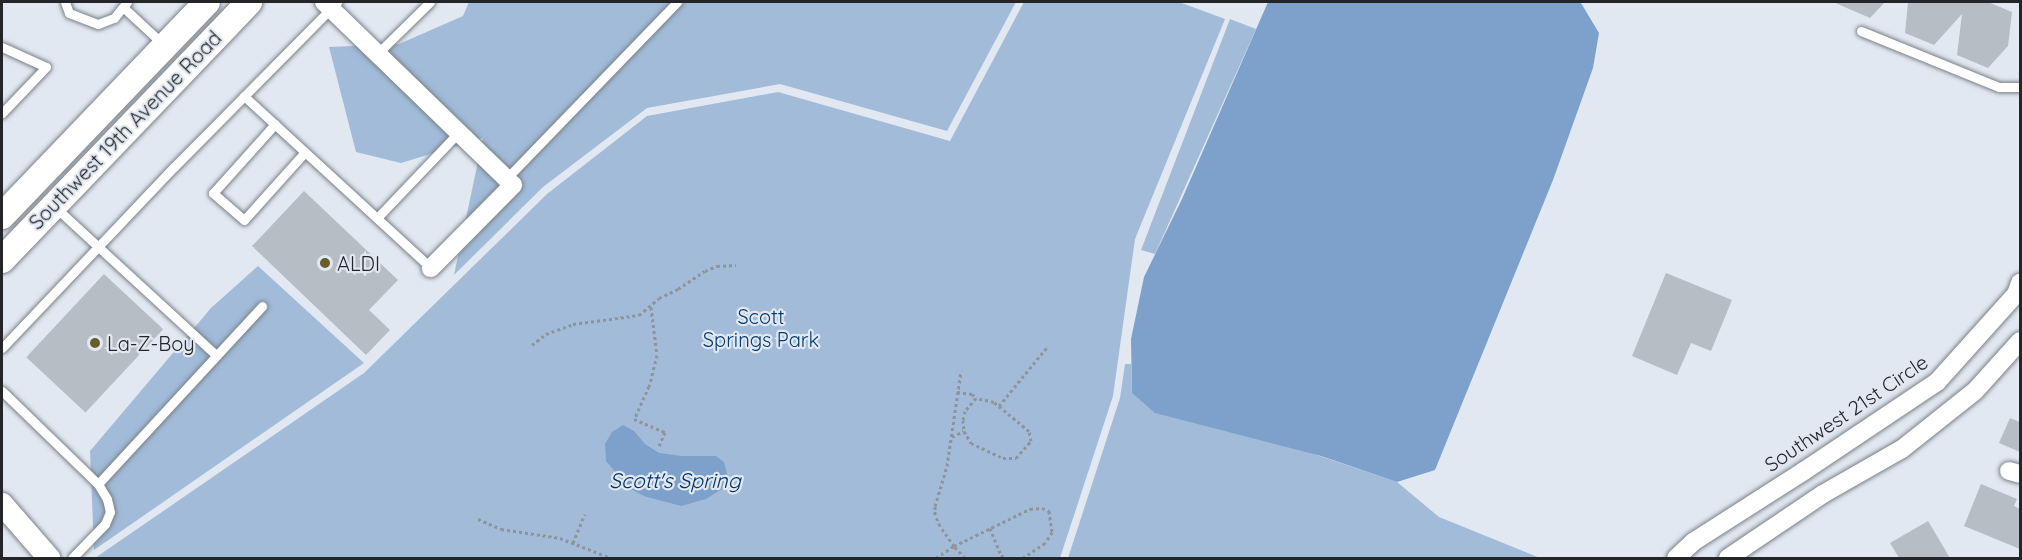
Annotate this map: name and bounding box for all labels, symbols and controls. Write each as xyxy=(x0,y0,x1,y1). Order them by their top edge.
street label: Southwest 19th Avenue Road xyxy=(24,26,226,234)
place label: ALDI xyxy=(337,251,380,275)
marker: ALDI xyxy=(318,256,332,270)
park label: Scott Springs Park xyxy=(703,305,819,352)
place label: La-Z-Boy xyxy=(107,331,195,355)
marker: La-Z-Boy xyxy=(88,336,102,350)
street label: Southwest 21st Circle xyxy=(1760,349,1932,477)
water label: Scott's Spring xyxy=(609,467,741,493)

